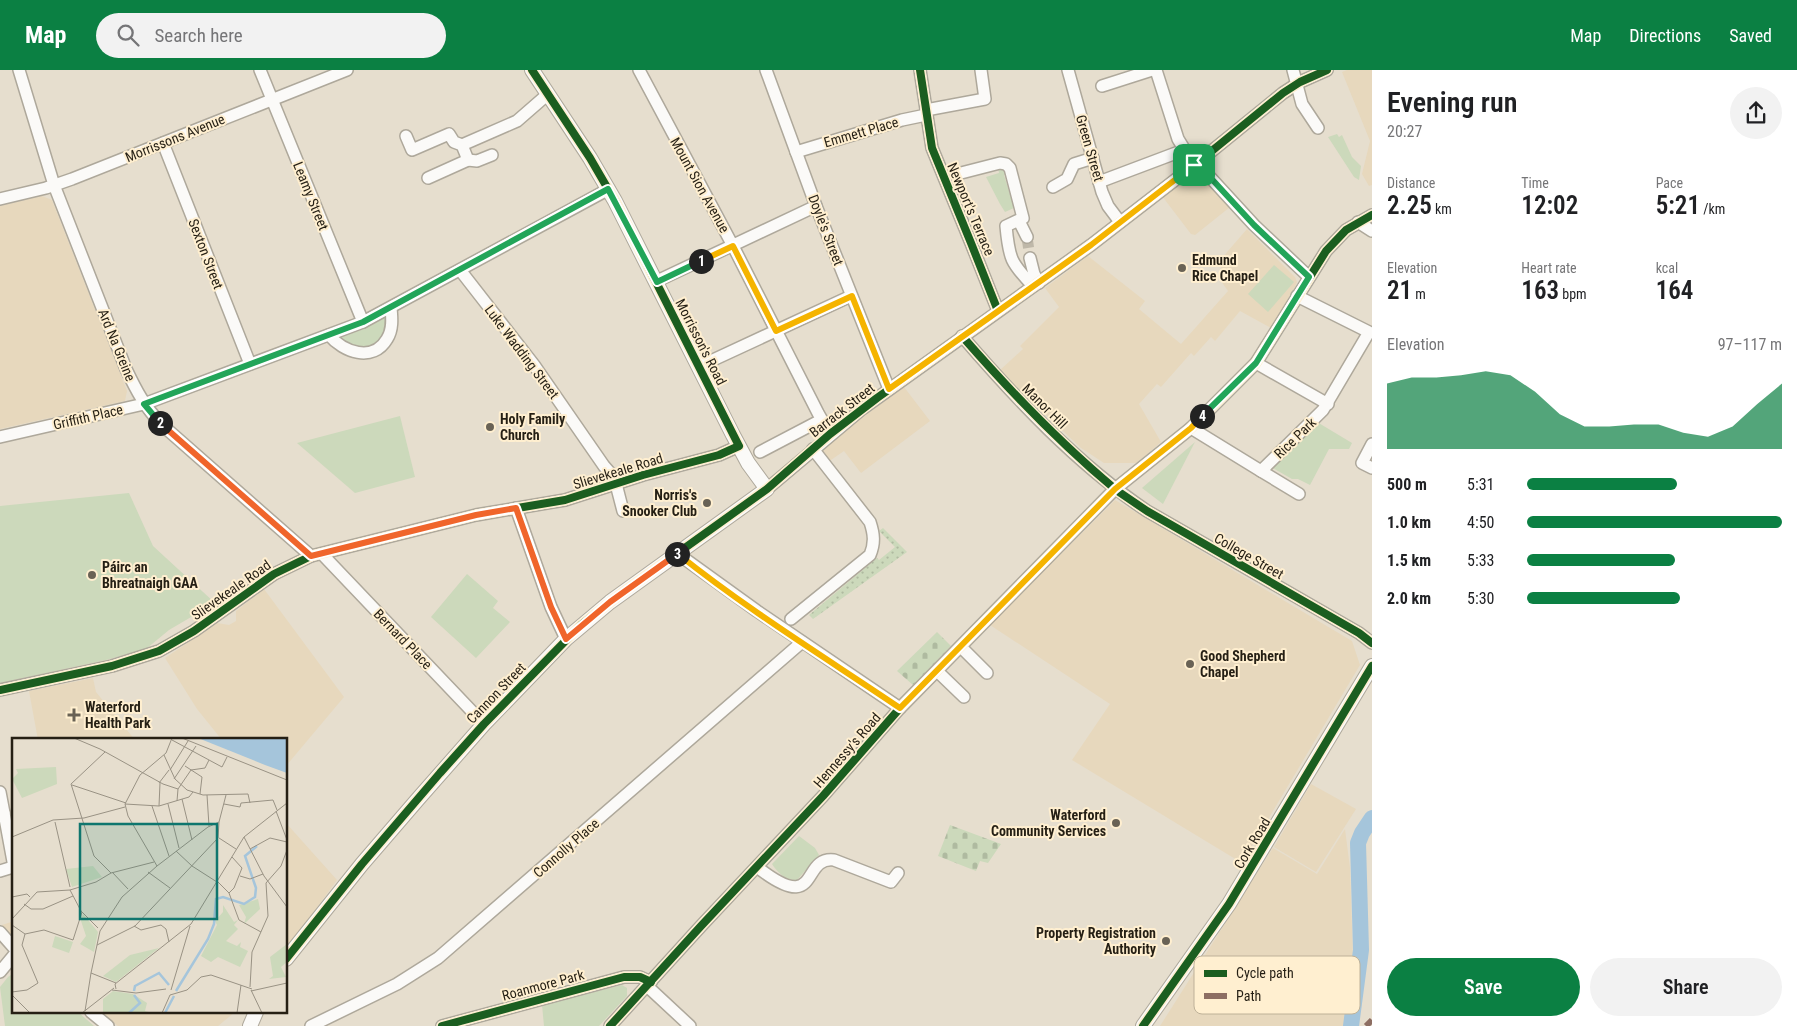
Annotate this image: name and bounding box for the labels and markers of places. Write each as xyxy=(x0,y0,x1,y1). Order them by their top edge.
pin xyxy=(1173,144,1215,186)
pin: 1 xyxy=(688,248,714,274)
place label: Edmund Rice Chapel xyxy=(1192,252,1258,284)
marker: Edmund Rice Chapel xyxy=(1176,262,1188,274)
pin: 4 xyxy=(1190,404,1214,428)
pin: 2 xyxy=(148,410,172,436)
place label: Holy Family Church xyxy=(500,411,566,443)
marker: Holy Family Church xyxy=(484,421,496,433)
place label: Norris's Snooker Club xyxy=(622,487,697,519)
marker: Norris's Snooker Club xyxy=(701,497,713,509)
pin: 3 xyxy=(664,542,690,566)
place label: Páirc an Bhreatnaigh GAA xyxy=(102,559,199,591)
marker: Páirc an Bhreatnaigh GAA xyxy=(86,569,98,581)
place label: Good Shepherd Chapel xyxy=(1200,648,1285,680)
marker: Good Shepherd Chapel xyxy=(1184,658,1196,670)
place label: Waterford Health Park xyxy=(85,699,151,731)
marker: Waterford Health Park xyxy=(67,708,81,722)
place label: Waterford Community Services xyxy=(991,807,1106,839)
marker: Waterford Community Services xyxy=(1110,817,1122,829)
place label: Property Registration Authority xyxy=(1036,925,1157,957)
marker: Property Registration Authority xyxy=(1160,935,1172,947)

